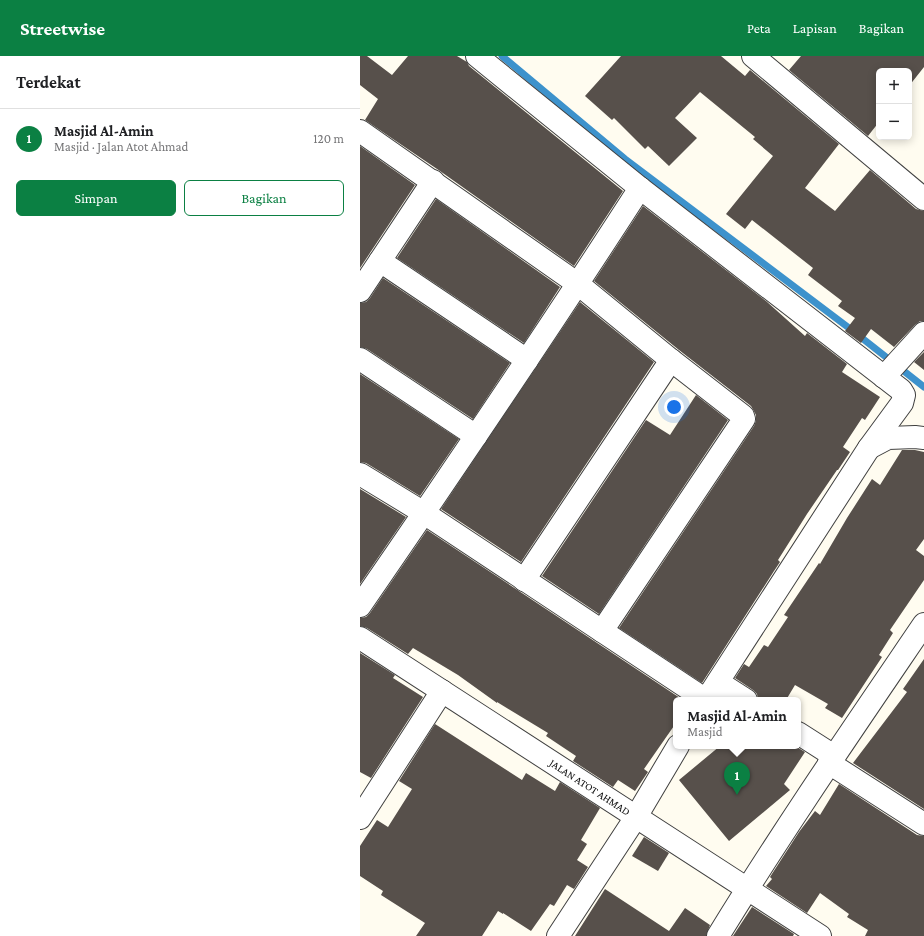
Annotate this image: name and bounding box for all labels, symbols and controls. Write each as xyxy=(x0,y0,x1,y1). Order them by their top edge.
text: Streetwise xyxy=(20,18,105,39)
text: Peta xyxy=(747,20,771,36)
text: Lapisan xyxy=(793,20,837,36)
text: Bagikan xyxy=(859,20,904,36)
map controls xyxy=(876,68,912,140)
button: + xyxy=(876,68,912,104)
text: Terdekat xyxy=(16,73,81,92)
button: − xyxy=(876,104,912,140)
text: Masjid Al-Amin xyxy=(54,123,154,139)
text: 1 xyxy=(27,131,31,146)
text: 120 m xyxy=(313,131,344,146)
text: Masjid · Jalan Atot Ahmad xyxy=(54,139,188,154)
button: Simpan xyxy=(16,180,176,216)
button: Bagikan xyxy=(184,180,344,216)
your location xyxy=(664,397,684,417)
popup xyxy=(673,697,801,749)
text: Masjid Al-Amin xyxy=(687,708,787,724)
text: Masjid xyxy=(687,724,723,739)
street label: JALAN ATOT AHMAD xyxy=(546,756,633,818)
pin: 1 xyxy=(724,762,750,795)

